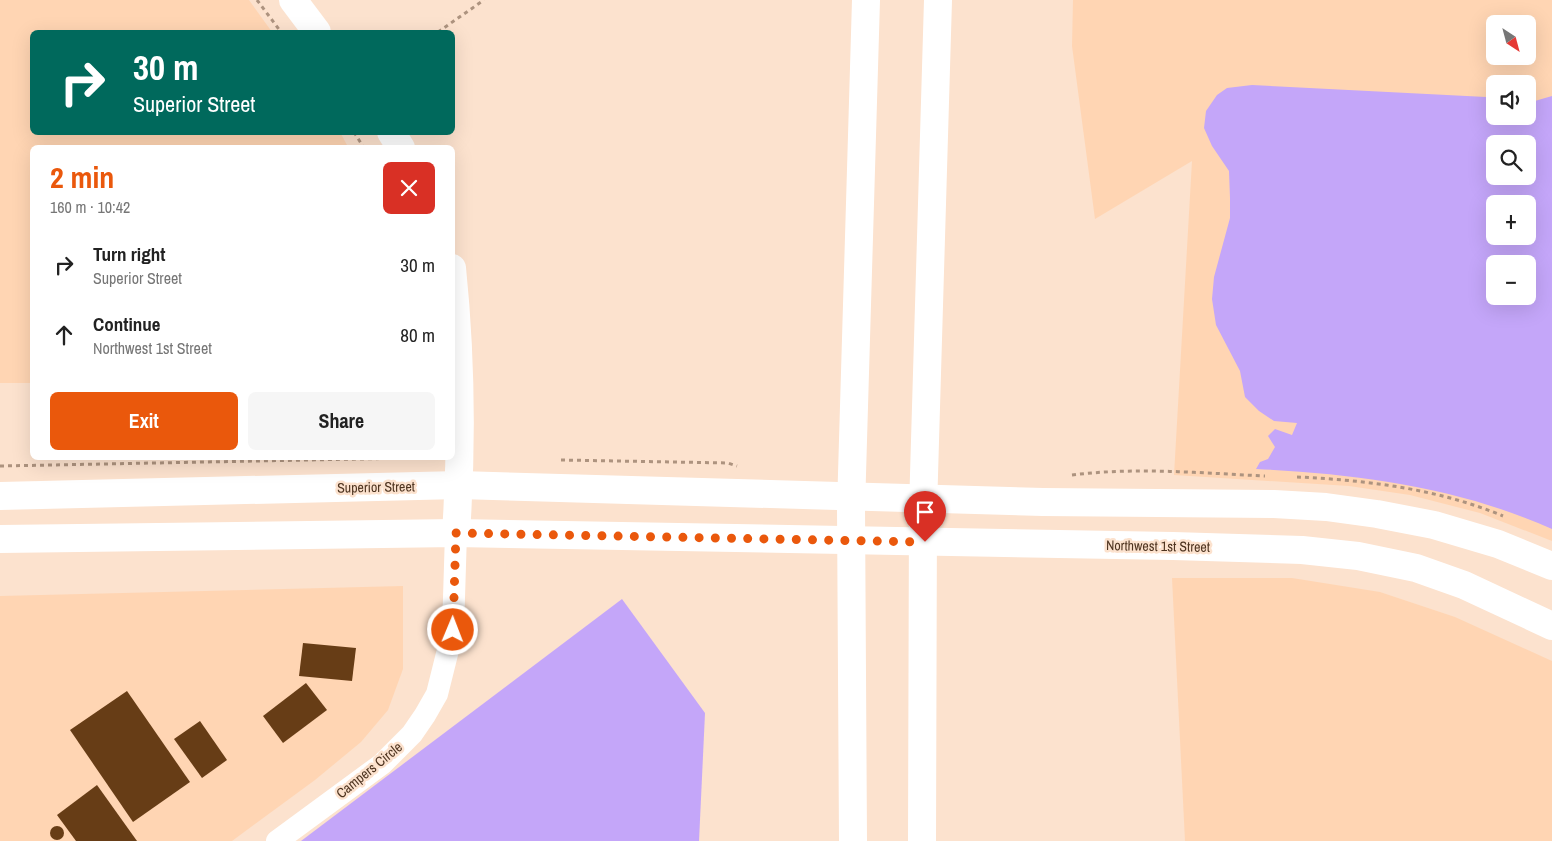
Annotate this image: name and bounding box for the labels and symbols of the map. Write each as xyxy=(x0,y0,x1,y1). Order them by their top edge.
north arrow xyxy=(1486,15,1536,65)
street label: Superior Street xyxy=(337,477,415,497)
pin xyxy=(904,491,946,542)
street label: Northwest 1st Street xyxy=(1106,536,1210,556)
position arrow xyxy=(426,603,478,655)
street label: Campers Circle xyxy=(332,738,406,802)

